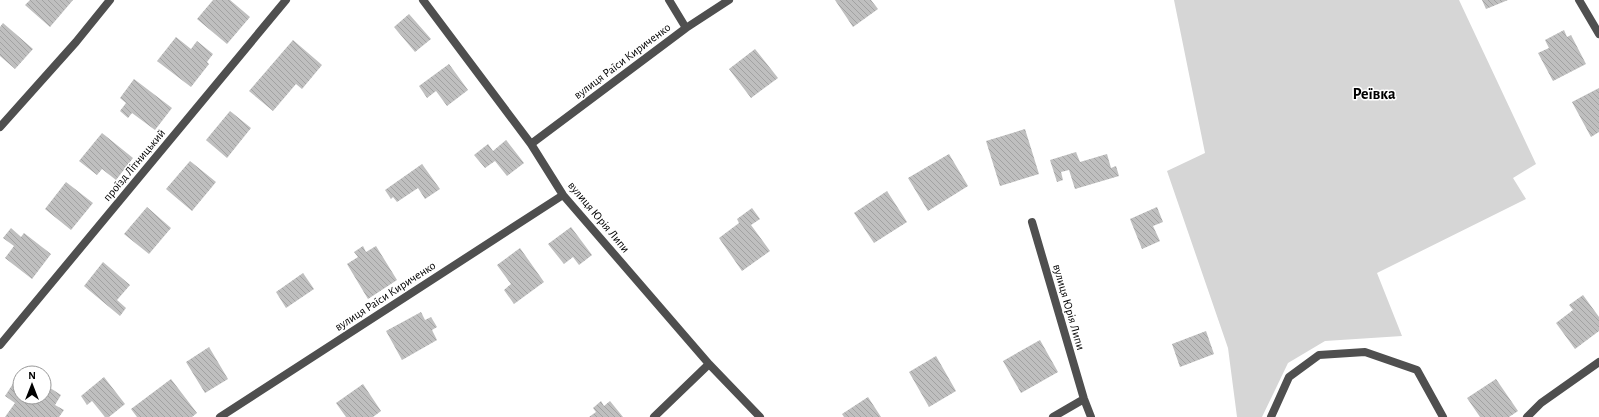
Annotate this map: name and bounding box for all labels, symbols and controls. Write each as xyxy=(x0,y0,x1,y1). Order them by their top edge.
street label: вулиця Раїси Кириченко xyxy=(571,21,673,102)
district label: Реївка xyxy=(1352,86,1396,102)
street label: проїзд Літницький xyxy=(101,127,167,203)
street label: вулиця Юрія Липи xyxy=(565,179,632,255)
street label: вулиця Раїси Кириченко xyxy=(332,259,438,334)
street label: вулиця Юрія Липи xyxy=(1050,263,1087,352)
north arrow xyxy=(12,365,52,405)
text: N xyxy=(28,370,36,381)

